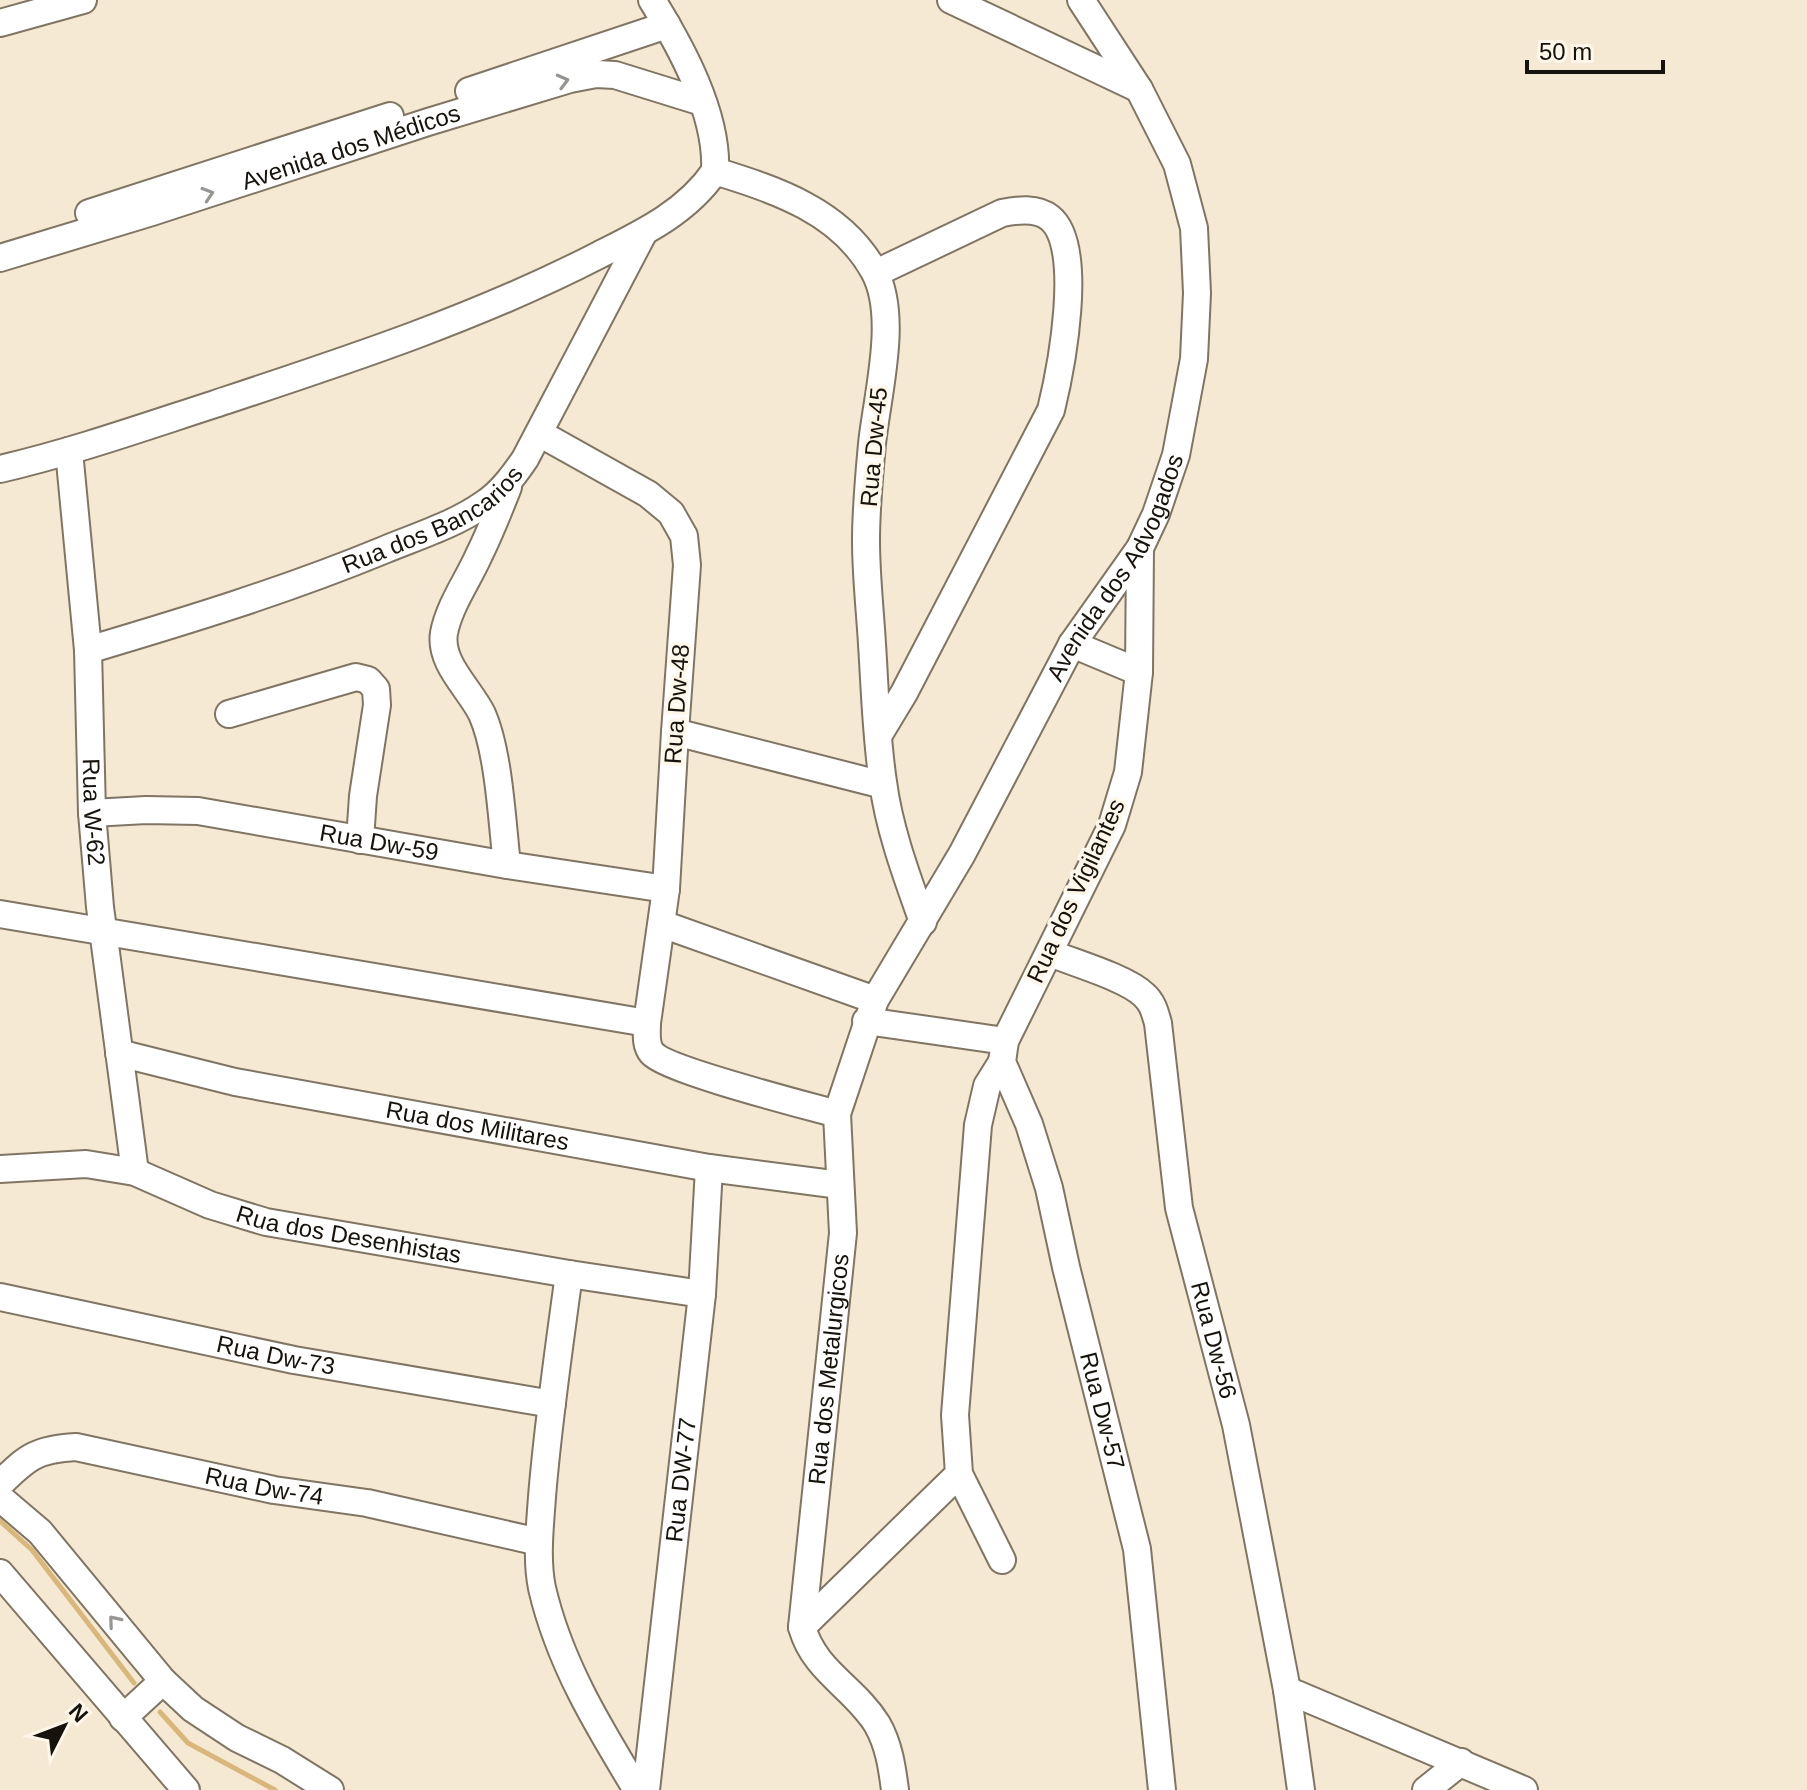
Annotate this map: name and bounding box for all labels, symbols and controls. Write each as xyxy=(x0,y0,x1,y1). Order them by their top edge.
scale bar xyxy=(1527,24,1663,74)
text: 50 m xyxy=(1539,38,1592,65)
one-way arrow xyxy=(555,74,569,91)
street label: Avenida dos Médicos xyxy=(238,99,463,195)
one-way arrow xyxy=(201,187,215,203)
street label: Rua Dw-45 xyxy=(855,386,892,508)
street label: Avenida dos Advogados xyxy=(1041,451,1188,685)
street label: Rua dos Bancarios xyxy=(338,461,528,578)
street label: Rua Dw-48 xyxy=(659,643,694,765)
street label: Rua W-62 xyxy=(78,758,110,867)
street label: Rua dos Vigilantes xyxy=(1021,795,1130,987)
street label: Rua Dw-59 xyxy=(318,819,441,866)
street label: Rua dos Militares xyxy=(384,1096,571,1155)
street label: Rua dos Desenhistas xyxy=(233,1200,463,1268)
street label: Rua dos Metalurgicos xyxy=(803,1252,854,1486)
street label: Rua Dw-56 xyxy=(1186,1278,1243,1402)
street label: Rua Dw-73 xyxy=(214,1330,337,1380)
street label: Rua Dw-57 xyxy=(1075,1349,1130,1472)
street label: Rua DW-77 xyxy=(660,1416,701,1544)
street label: Rua Dw-74 xyxy=(203,1461,325,1510)
one-way arrow xyxy=(109,1616,124,1630)
north arrow xyxy=(24,1686,104,1766)
text: N xyxy=(64,1699,93,1727)

